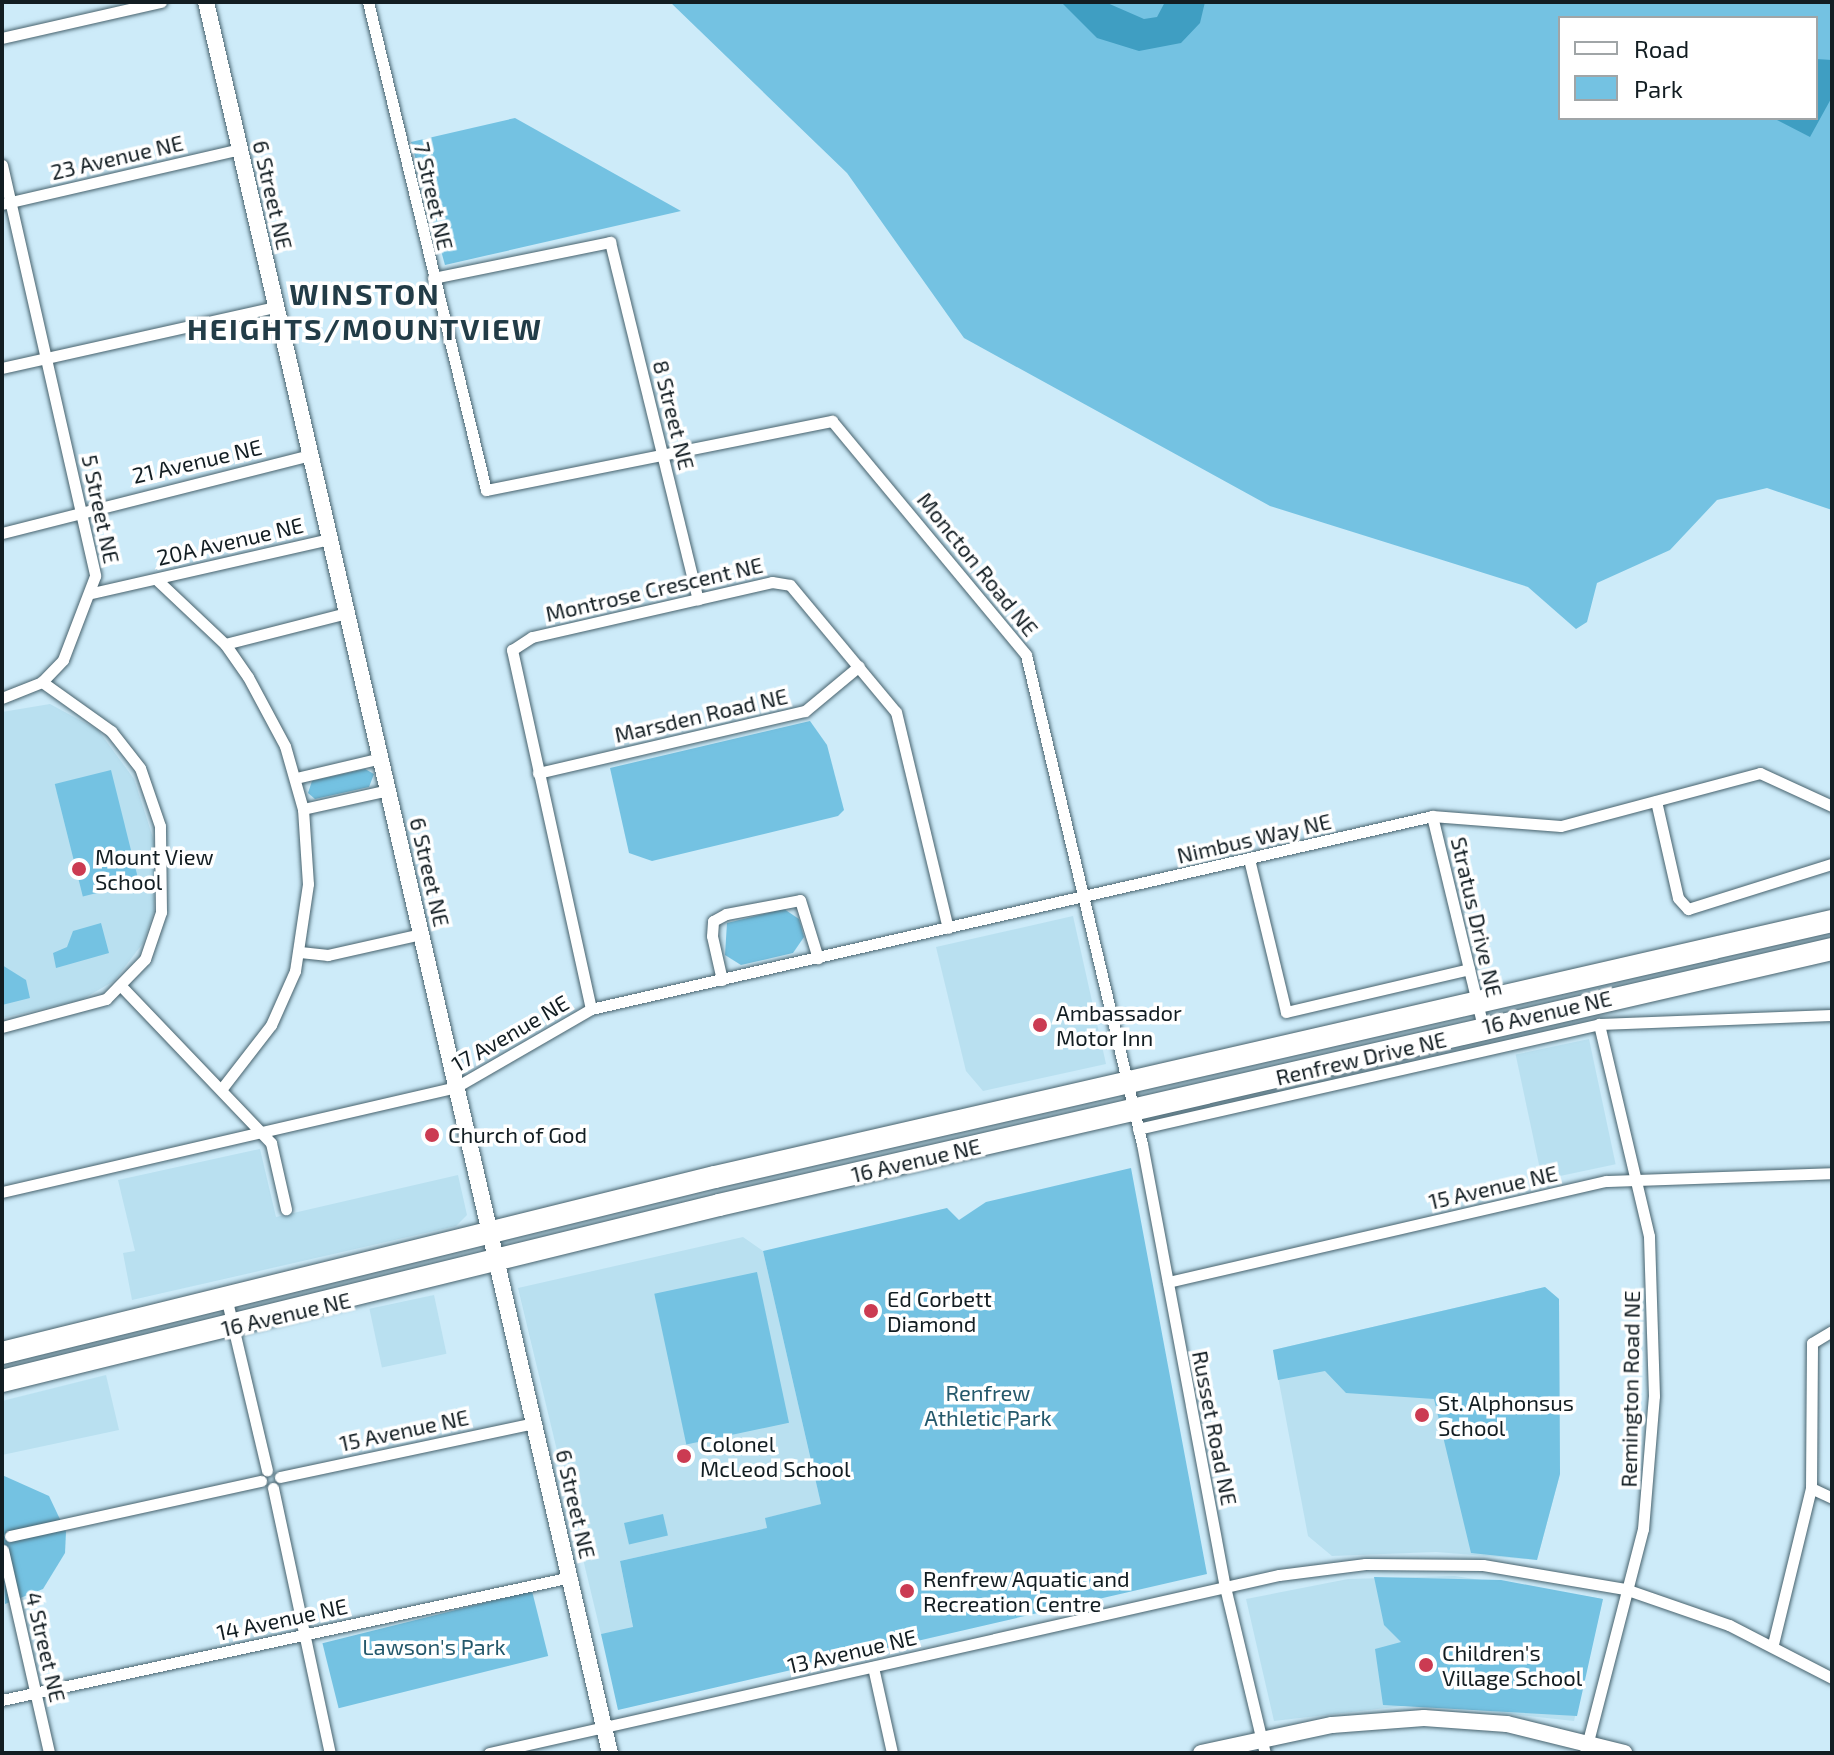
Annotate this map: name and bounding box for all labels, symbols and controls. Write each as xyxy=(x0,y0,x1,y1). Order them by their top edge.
legend xyxy=(1558,16,1818,120)
text: Road xyxy=(1634,34,1689,63)
text: Park xyxy=(1634,74,1683,103)
street label: 23 Avenue NE xyxy=(48,129,186,185)
street label: 6 Street NE xyxy=(248,138,298,252)
street label: 7 Street NE xyxy=(409,139,459,253)
district label: WINSTON HEIGHTS/MOUNTVIEW xyxy=(187,275,543,346)
street label: 8 Street NE xyxy=(648,357,700,473)
street label: 21 Avenue NE xyxy=(129,433,265,489)
street label: 5 Street NE xyxy=(77,452,125,566)
street label: Moncton Road NE xyxy=(912,487,1044,641)
street label: 20A Avenue NE xyxy=(154,511,306,571)
street label: Montrose Crescent NE xyxy=(543,551,765,627)
street label: Marsden Road NE xyxy=(612,682,790,748)
street label: Nimbus Way NE xyxy=(1174,807,1334,869)
street label: 6 Street NE xyxy=(405,815,455,929)
street label: Stratus Drive NE xyxy=(1446,834,1508,1000)
place label: Mount View School xyxy=(95,843,214,894)
marker: Mount View School xyxy=(70,860,88,878)
street label: 16 Avenue NE xyxy=(1479,984,1615,1040)
street label: 17 Avenue NE xyxy=(447,989,573,1077)
place label: Ambassador Motor Inn xyxy=(1056,999,1182,1050)
marker: Ambassador Motor Inn xyxy=(1031,1016,1049,1034)
street label: Renfrew Drive NE xyxy=(1273,1025,1449,1091)
place label: Church of God xyxy=(448,1122,588,1148)
marker: Church of God xyxy=(423,1126,441,1144)
street label: 16 Avenue NE xyxy=(848,1132,984,1188)
street label: 15 Avenue NE xyxy=(1426,1159,1560,1215)
place label: Ed Corbett Diamond xyxy=(887,1285,992,1336)
street label: 16 Avenue NE xyxy=(218,1286,354,1342)
street label: Remington Road NE xyxy=(1615,1290,1645,1488)
marker: Ed Corbett Diamond xyxy=(862,1302,880,1320)
street label: Russet Road NE xyxy=(1187,1348,1243,1508)
park label: Renfrew Athletic Park xyxy=(924,1379,1052,1430)
place label: St. Alphonsus School xyxy=(1438,1389,1574,1440)
street label: 15 Avenue NE xyxy=(337,1403,471,1457)
marker: St. Alphonsus School xyxy=(1413,1406,1431,1424)
place label: Colonel McLeod School xyxy=(700,1430,851,1482)
street label: 6 Street NE xyxy=(551,1447,601,1561)
marker: Colonel McLeod School xyxy=(675,1447,693,1465)
place label: Renfrew Aquatic and Recreation Centre xyxy=(923,1565,1131,1616)
marker: Renfrew Aquatic and Recreation Centre xyxy=(898,1582,916,1600)
street label: 4 Street NE xyxy=(21,1589,71,1705)
street label: 14 Avenue NE xyxy=(214,1592,350,1646)
street label: 13 Avenue NE xyxy=(785,1623,919,1679)
park label: Lawson's Park xyxy=(362,1634,506,1660)
place label: Children's Village School xyxy=(1442,1639,1582,1690)
marker: Children's Village School xyxy=(1417,1656,1435,1674)

